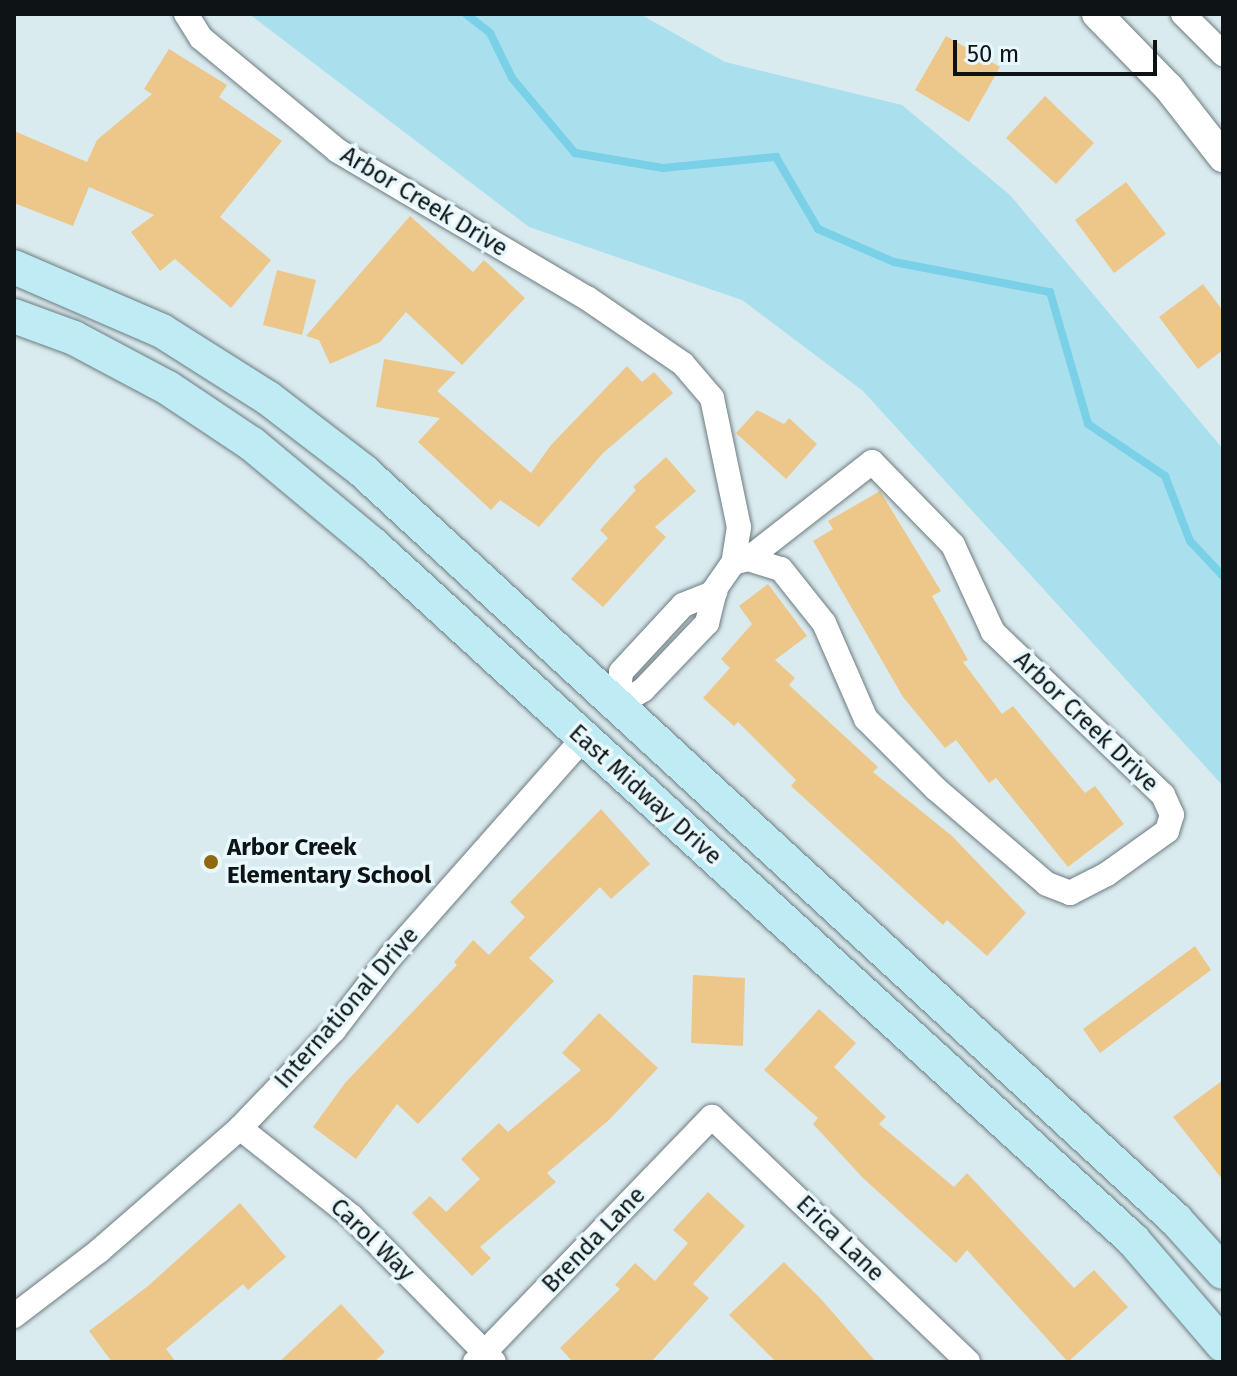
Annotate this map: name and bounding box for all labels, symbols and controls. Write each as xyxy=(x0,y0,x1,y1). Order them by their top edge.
scale bar xyxy=(957,24,1161,74)
text: 50 m xyxy=(967,40,1019,68)
street label: Arbor Creek Drive xyxy=(335,141,513,263)
street label: Arbor Creek Drive xyxy=(1008,646,1164,798)
street label: East Midway Drive xyxy=(563,719,727,871)
place label: Arbor Creek Elementary School xyxy=(227,834,431,890)
marker: Arbor Creek Elementary School xyxy=(202,853,220,871)
street label: International Drive xyxy=(269,921,425,1095)
street label: Brenda Lane xyxy=(536,1181,652,1299)
street label: Erica Lane xyxy=(790,1190,890,1288)
street label: Carol Way xyxy=(324,1193,420,1287)

